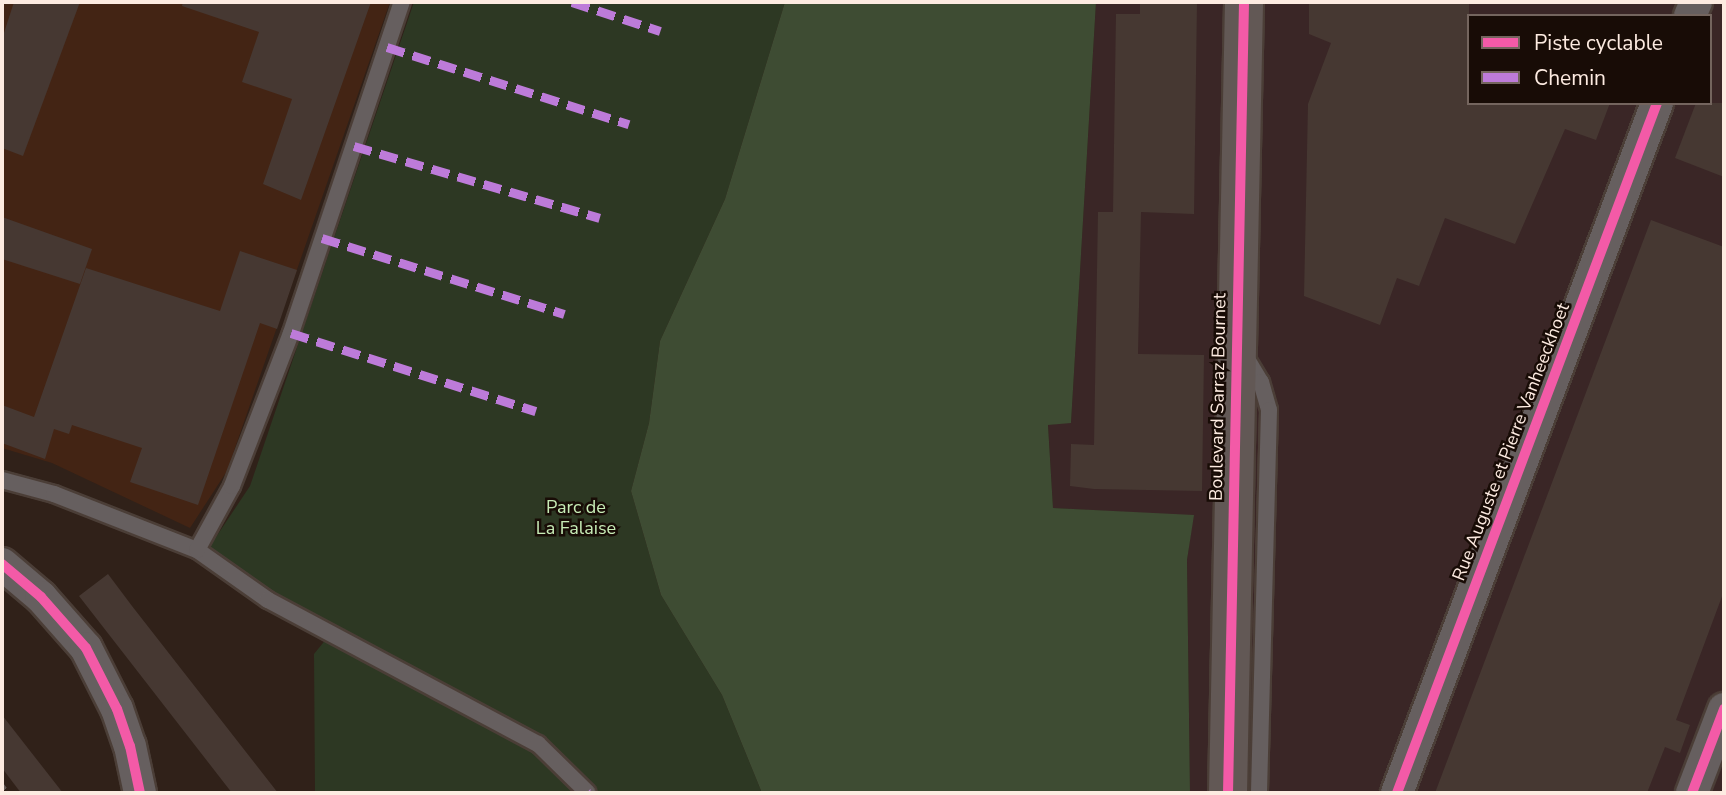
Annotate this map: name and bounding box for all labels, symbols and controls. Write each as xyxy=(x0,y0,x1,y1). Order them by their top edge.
legend xyxy=(1467,14,1712,105)
text: Piste cyclable xyxy=(1534,29,1663,57)
text: Chemin xyxy=(1534,64,1606,92)
street label: Boulevard Sarraz Bournet xyxy=(1205,293,1231,501)
street label: Rue Auguste et Pierre Vanheeckhoet xyxy=(1448,300,1574,584)
park label: Parc de La Falaise xyxy=(536,497,616,540)

